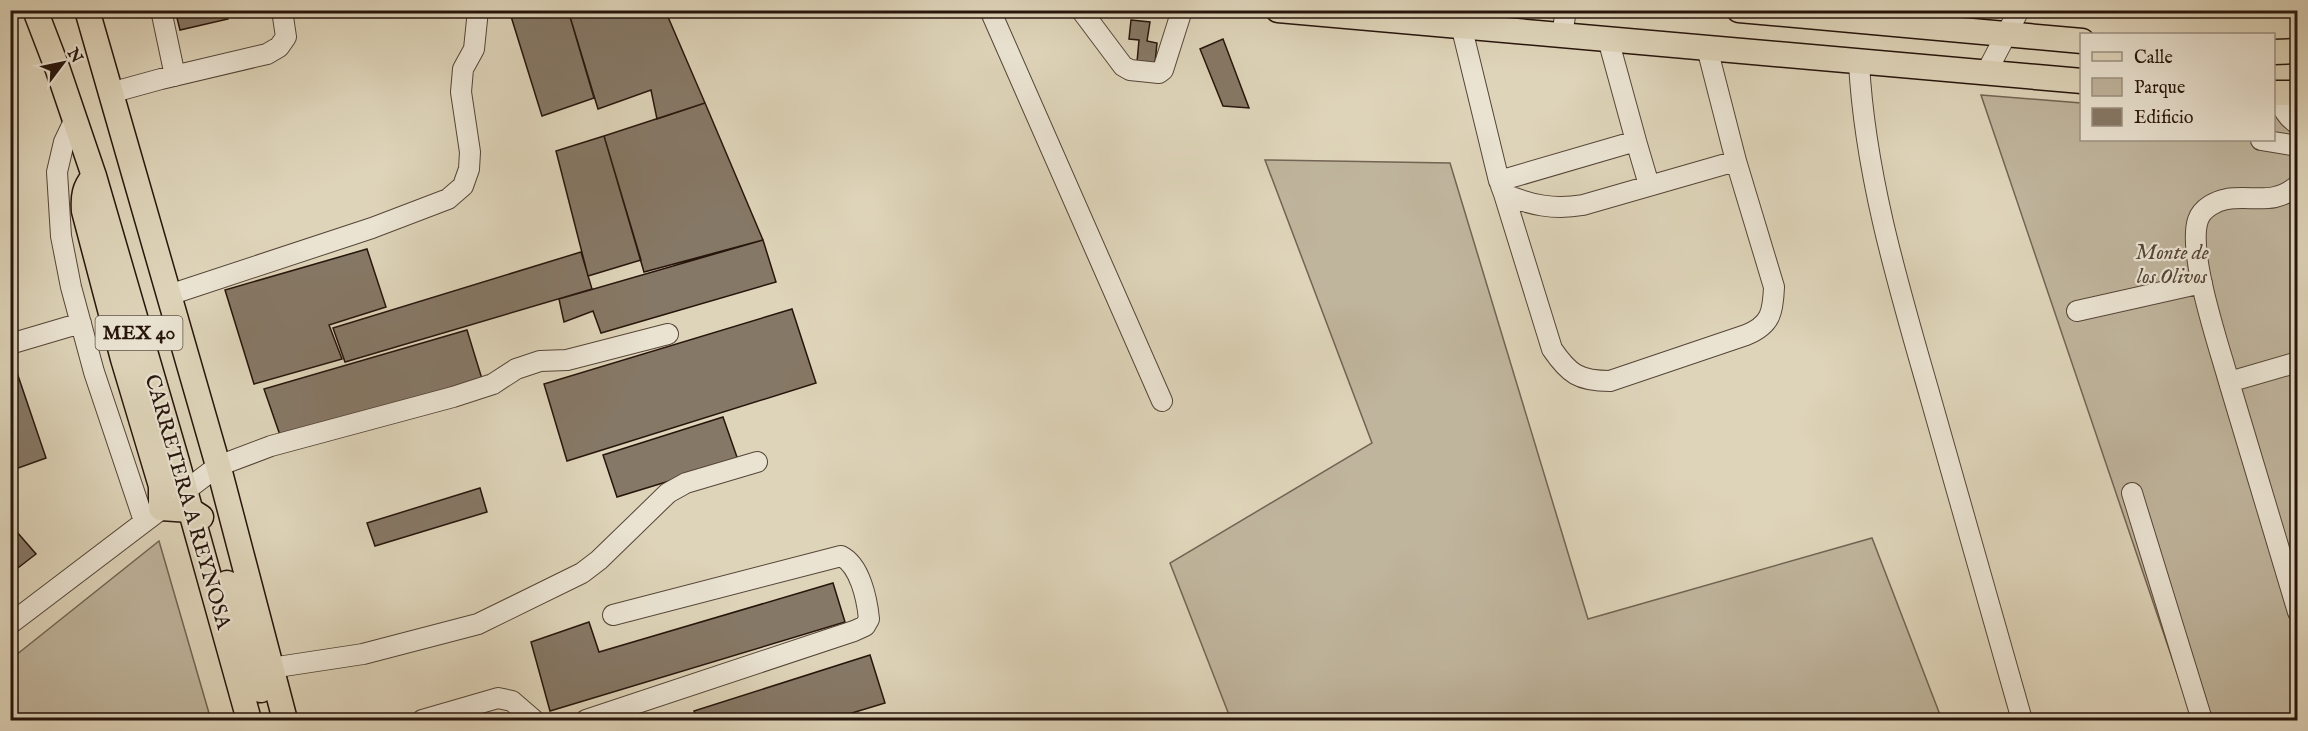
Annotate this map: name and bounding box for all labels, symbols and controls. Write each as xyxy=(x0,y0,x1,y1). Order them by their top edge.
north arrow xyxy=(33,33,93,93)
legend xyxy=(2080,33,2275,141)
text: N xyxy=(61,44,86,67)
text: Calle xyxy=(2134,47,2173,70)
text: Parque xyxy=(2134,77,2185,100)
text: Edificio xyxy=(2134,107,2194,130)
park label: Monte de los Olivos xyxy=(2135,240,2209,291)
road number: MEX 40 xyxy=(96,316,182,350)
street label: CARRETERA A REYNOSA xyxy=(138,372,237,633)

